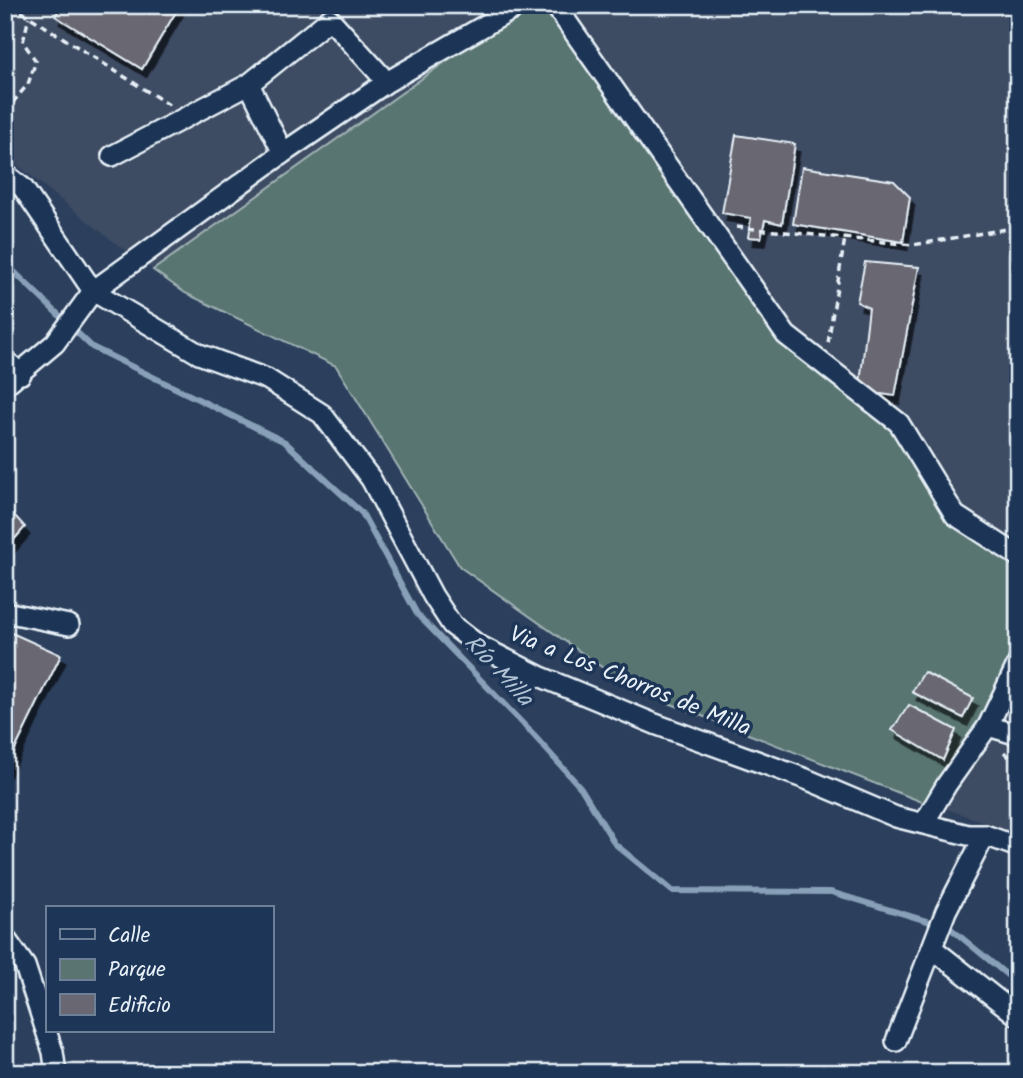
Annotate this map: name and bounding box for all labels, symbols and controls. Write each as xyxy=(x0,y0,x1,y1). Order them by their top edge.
street label: Via a Los Chorros de Milla xyxy=(504,617,756,747)
water label: Río Milla xyxy=(454,626,543,718)
legend xyxy=(46,906,273,1032)
text: Calle xyxy=(108,920,151,953)
text: Parque xyxy=(108,954,166,987)
text: Edificio xyxy=(108,990,171,1023)

